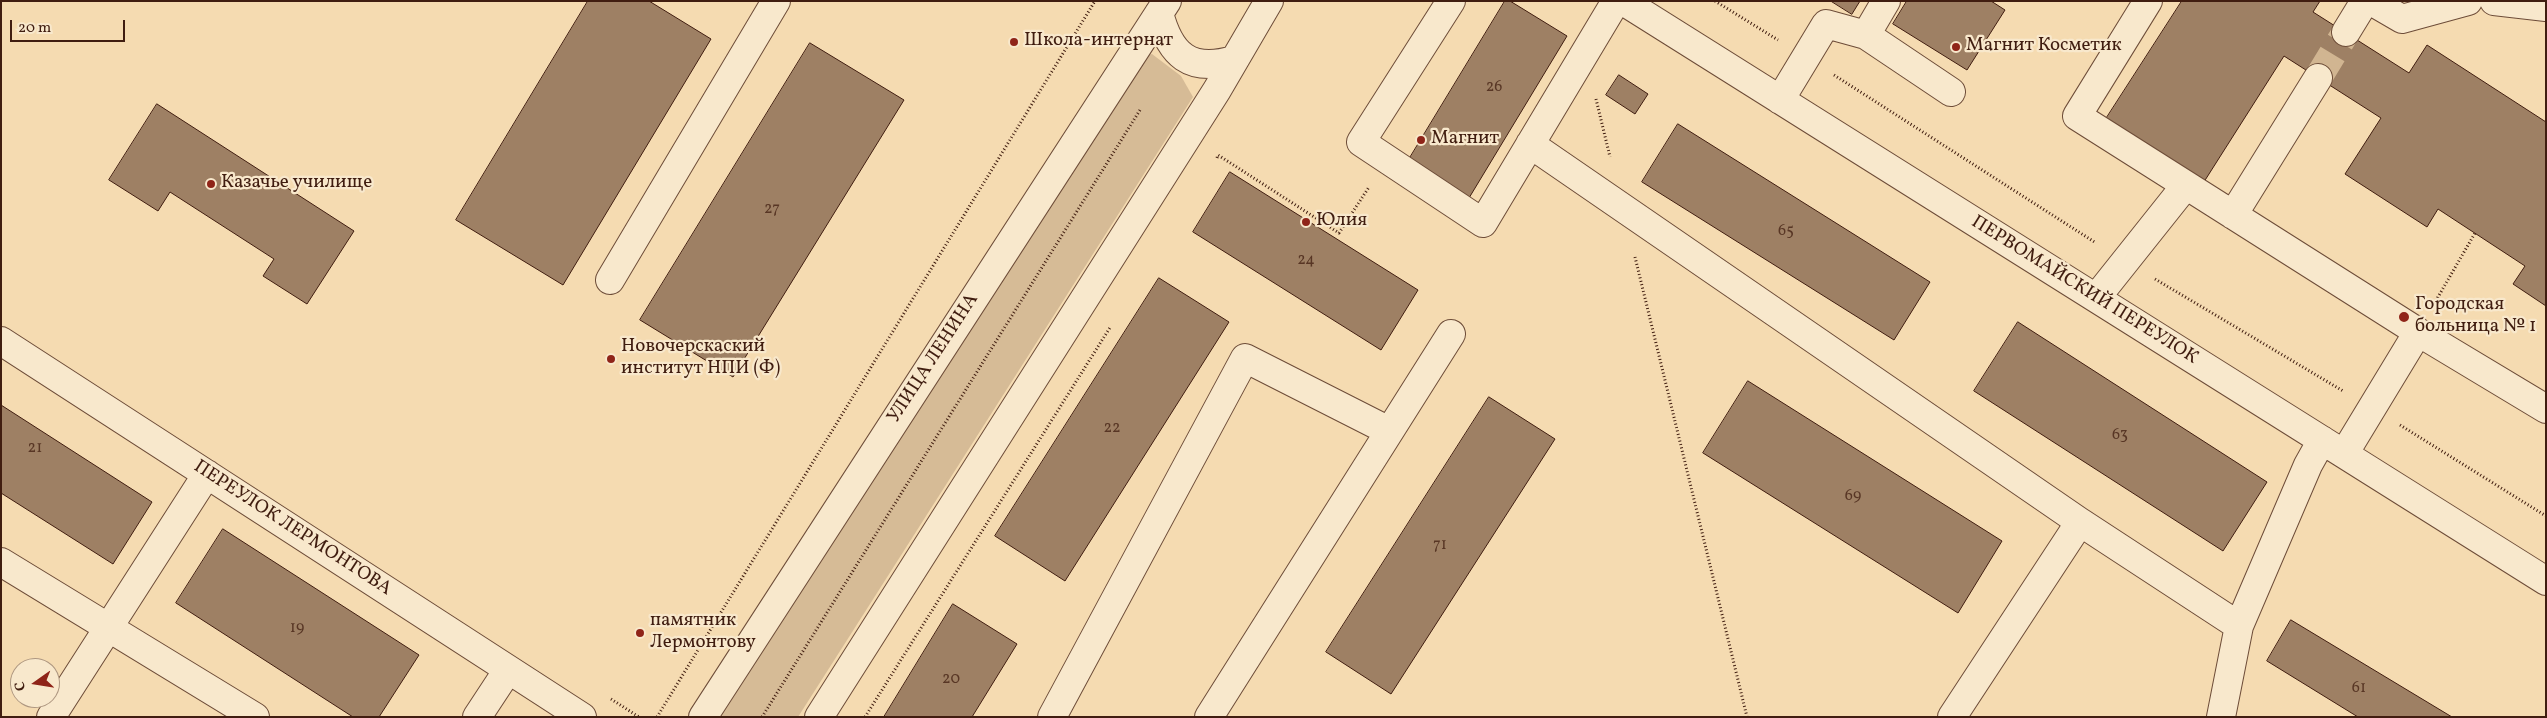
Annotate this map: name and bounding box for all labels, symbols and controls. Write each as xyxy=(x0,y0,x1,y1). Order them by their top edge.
scale bar xyxy=(12,10,128,42)
text: 20 m xyxy=(18,18,51,39)
place label: Школа-интернат xyxy=(1024,31,1173,53)
marker: Школа-интернат xyxy=(1008,36,1020,48)
place label: Магнит Косметик xyxy=(1966,36,2122,58)
marker: Магнит Косметик xyxy=(1950,41,1962,53)
house number: 26 xyxy=(1486,78,1502,98)
place label: Магнит xyxy=(1431,129,1499,151)
marker: Магнит xyxy=(1415,134,1427,146)
place label: Казачье училище xyxy=(221,173,372,195)
marker: Казачье училище xyxy=(205,178,217,190)
house number: 27 xyxy=(764,200,780,220)
place label: Юлия xyxy=(1316,211,1367,233)
street label: ПЕРВОМАЙСКИЙ ПЕРЕУЛОК xyxy=(1966,212,2202,370)
marker: Юлия xyxy=(1300,216,1312,228)
house number: 65 xyxy=(1778,222,1794,242)
house number: 24 xyxy=(1297,251,1315,271)
street label: УЛИЦА ЛЕНИНА xyxy=(884,290,984,428)
place label: Городская больница № 1 xyxy=(2415,295,2536,339)
marker: Городская больница № 1 xyxy=(2397,310,2411,324)
place label: Новочерскаский институт НПИ (Ф) xyxy=(621,337,780,381)
marker: Новочерскаский институт НПИ (Ф) xyxy=(605,353,617,365)
house number: 22 xyxy=(1103,419,1121,439)
house number: 63 xyxy=(2112,426,2128,446)
house number: 21 xyxy=(28,439,42,459)
street label: ПЕРЕУЛОК ЛЕРМОНТОВА xyxy=(189,456,395,602)
house number: 69 xyxy=(1845,487,1861,507)
house number: 71 xyxy=(1433,536,1447,556)
place label: памятник Лермонтову xyxy=(650,611,756,655)
house number: 19 xyxy=(290,619,304,639)
marker: памятник Лермонтову xyxy=(634,627,646,639)
north arrow xyxy=(10,658,60,708)
house number: 20 xyxy=(942,670,960,690)
house number: 61 xyxy=(2352,679,2366,699)
text: С xyxy=(11,680,31,693)

